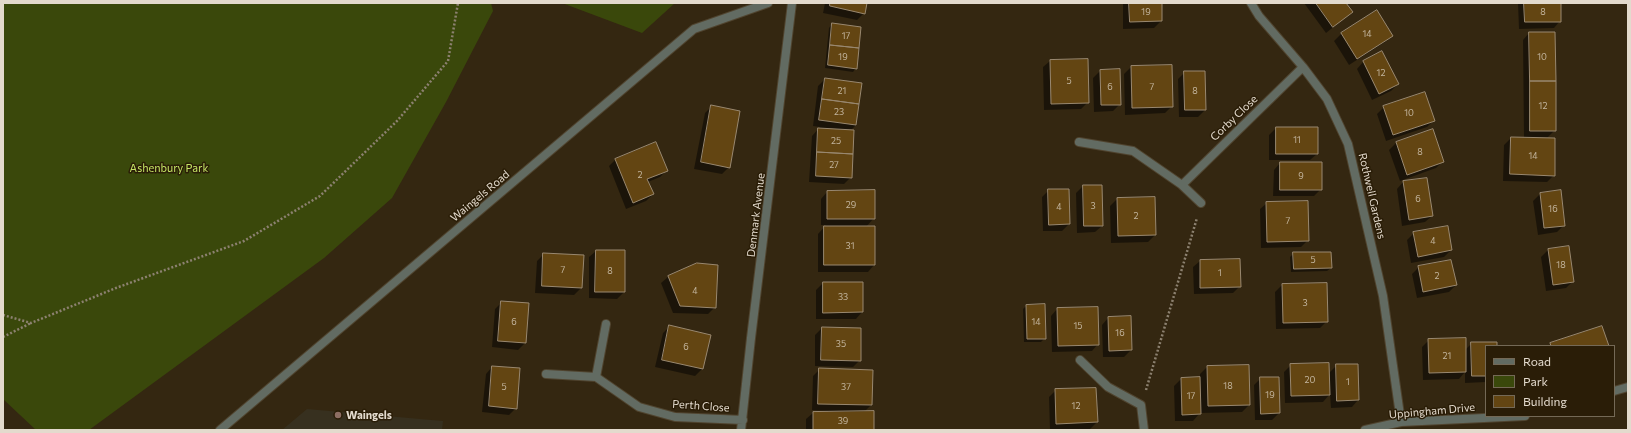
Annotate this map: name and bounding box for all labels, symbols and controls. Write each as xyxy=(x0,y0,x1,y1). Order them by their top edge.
house number: 19 xyxy=(1141,7,1151,17)
house number: 8 xyxy=(1540,7,1546,17)
house number: 14 xyxy=(1362,29,1372,39)
house number: 17 xyxy=(842,31,850,41)
house number: 19 xyxy=(838,52,848,62)
house number: 10 xyxy=(1537,52,1547,62)
house number: 12 xyxy=(1377,68,1385,78)
house number: 5 xyxy=(1066,76,1072,86)
house number: 6 xyxy=(1107,82,1113,92)
house number: 7 xyxy=(1150,82,1154,92)
house number: 21 xyxy=(838,86,846,96)
house number: 8 xyxy=(1192,86,1198,96)
street label: Corby Close xyxy=(1208,92,1260,144)
house number: 12 xyxy=(1539,101,1547,111)
house number: 23 xyxy=(834,107,844,117)
house number: 10 xyxy=(1404,108,1414,118)
house number: 11 xyxy=(1293,135,1301,145)
house number: 25 xyxy=(831,136,841,146)
house number: 8 xyxy=(1417,147,1423,157)
house number: 14 xyxy=(1528,151,1538,161)
street label: Rothwell Gardens xyxy=(1356,152,1388,240)
house number: 27 xyxy=(829,160,839,170)
park label: Ashenbury Park xyxy=(130,161,208,175)
street label: Waingels Road xyxy=(448,168,512,224)
house number: 2 xyxy=(638,170,642,180)
house number: 9 xyxy=(1298,171,1304,181)
street label: Denmark Avenue xyxy=(744,172,768,258)
house number: 6 xyxy=(1415,194,1421,204)
house number: 29 xyxy=(846,200,856,210)
house number: 3 xyxy=(1090,201,1096,211)
house number: 4 xyxy=(1056,202,1062,212)
house number: 16 xyxy=(1548,204,1558,214)
house number: 2 xyxy=(1134,211,1138,221)
house number: 7 xyxy=(1286,216,1290,226)
house number: 4 xyxy=(1430,236,1436,246)
house number: 31 xyxy=(846,241,854,251)
house number: 5 xyxy=(1310,255,1316,265)
house number: 18 xyxy=(1556,260,1566,270)
house number: 7 xyxy=(561,265,565,275)
house number: 8 xyxy=(607,266,613,276)
house number: 1 xyxy=(1218,268,1222,278)
house number: 2 xyxy=(1435,271,1439,281)
house number: 4 xyxy=(692,286,698,296)
house number: 33 xyxy=(838,292,848,302)
house number: 3 xyxy=(1302,298,1308,308)
house number: 6 xyxy=(511,317,517,327)
house number: 14 xyxy=(1031,317,1041,327)
house number: 15 xyxy=(1073,321,1083,331)
house number: 16 xyxy=(1115,328,1125,338)
house number: 35 xyxy=(836,339,846,349)
house number: 6 xyxy=(683,342,689,352)
legend xyxy=(1485,345,1615,417)
house number: 21 xyxy=(1443,351,1451,361)
text: Road xyxy=(1523,354,1551,368)
text: Park xyxy=(1523,374,1548,388)
house number: 20 xyxy=(1305,375,1315,385)
house number: 1 xyxy=(1346,377,1350,387)
house number: 18 xyxy=(1223,381,1233,391)
house number: 5 xyxy=(501,382,507,392)
house number: 37 xyxy=(841,382,851,392)
house number: 19 xyxy=(1265,390,1275,400)
house number: 17 xyxy=(1187,391,1195,401)
text: Building xyxy=(1523,394,1567,408)
street label: Perth Close xyxy=(672,397,730,415)
house number: 12 xyxy=(1072,401,1080,411)
street label: Uppingham Drive xyxy=(1388,401,1476,421)
place label: Waingels xyxy=(346,408,392,422)
marker: Waingels xyxy=(333,410,343,420)
house number: 39 xyxy=(838,416,848,426)

